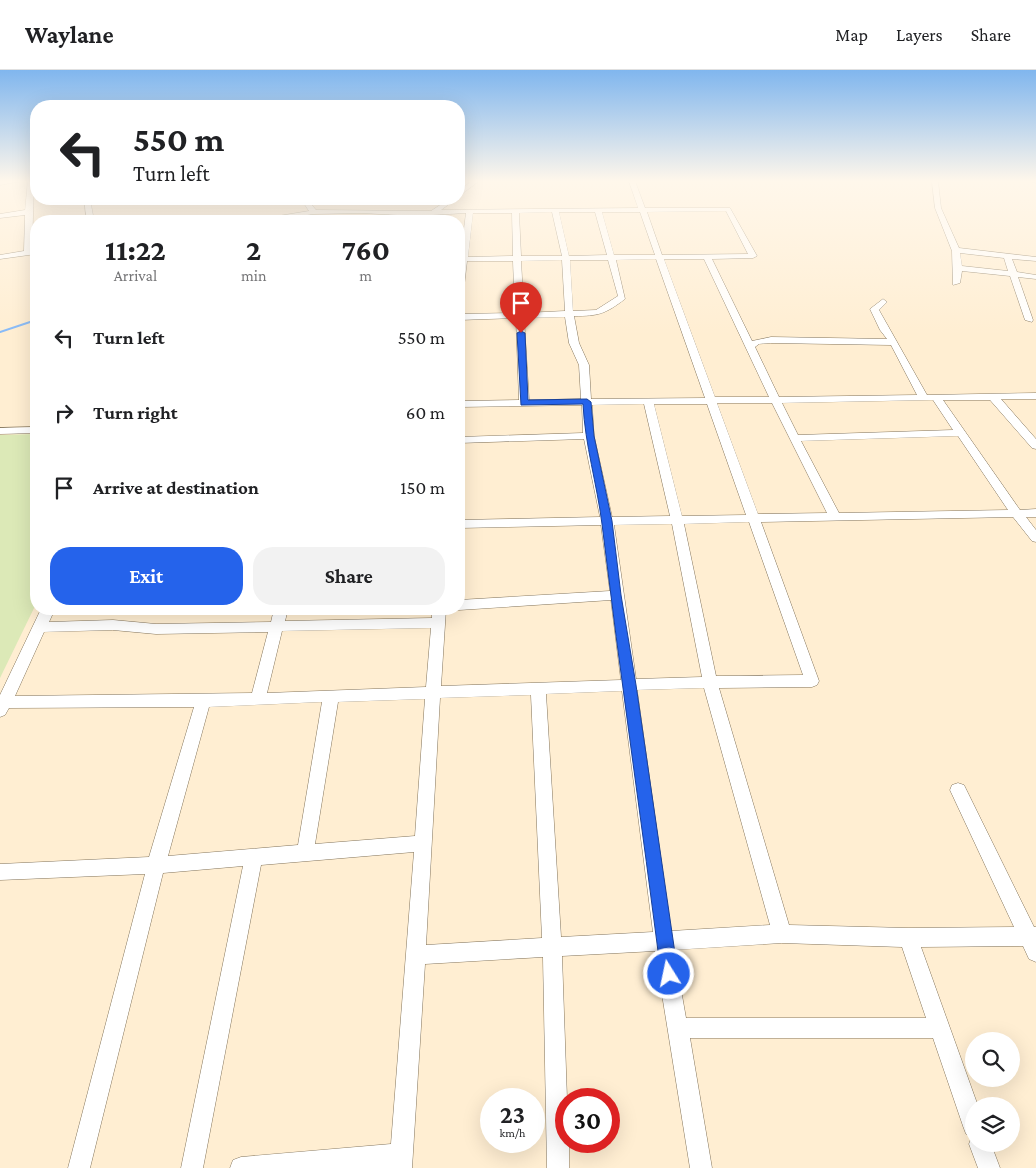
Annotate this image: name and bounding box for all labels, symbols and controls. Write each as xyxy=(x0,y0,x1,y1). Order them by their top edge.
text: Waylane xyxy=(25,21,114,48)
text: Map xyxy=(835,25,868,45)
text: Layers xyxy=(896,25,943,45)
text: Share xyxy=(971,25,1011,45)
icon: left xyxy=(50,120,115,185)
text: 550 m xyxy=(133,120,224,159)
text: Turn left xyxy=(133,161,210,186)
text: 11:22 xyxy=(105,233,166,266)
text: 2 xyxy=(246,233,261,266)
text: 760 xyxy=(341,233,390,266)
text: Arrival xyxy=(114,267,157,284)
text: min xyxy=(241,267,267,284)
text: m xyxy=(359,267,372,284)
pin xyxy=(500,282,542,333)
icon: arrive xyxy=(507,289,535,317)
icon: left xyxy=(50,324,78,352)
text: Turn left xyxy=(93,327,165,348)
text: 550 m xyxy=(398,327,445,348)
icon: right xyxy=(50,399,78,427)
text: Turn right xyxy=(93,402,178,423)
text: 60 m xyxy=(406,402,445,423)
icon: arrive xyxy=(50,474,78,502)
text: Arrive at destination xyxy=(93,477,259,498)
text: 150 m xyxy=(400,477,445,498)
button: Exit xyxy=(50,547,243,605)
button: Share xyxy=(253,547,445,605)
position arrow xyxy=(642,947,694,999)
map controls xyxy=(965,1032,1020,1152)
button: search xyxy=(965,1032,1020,1087)
speed limit sign: 30 xyxy=(555,1088,620,1153)
button: layers xyxy=(965,1097,1020,1152)
text: 23 xyxy=(500,1101,525,1128)
text: km/h xyxy=(500,1126,525,1140)

